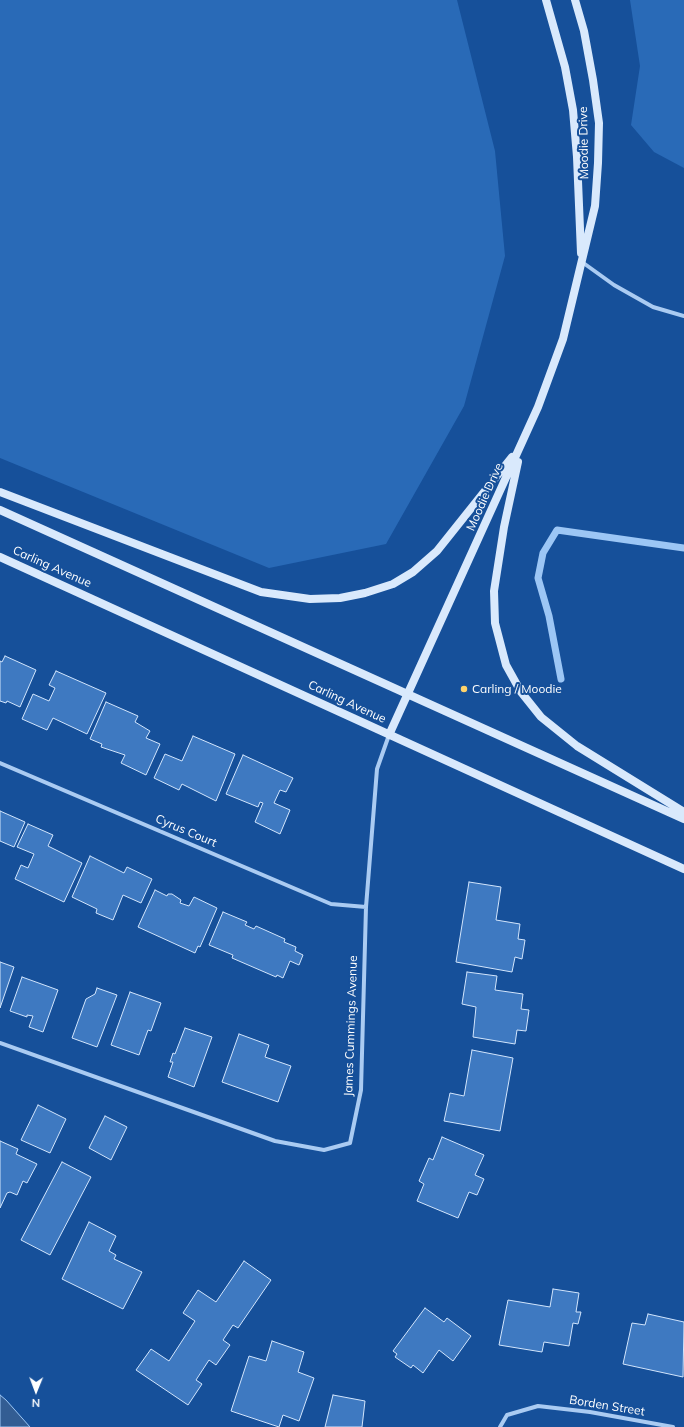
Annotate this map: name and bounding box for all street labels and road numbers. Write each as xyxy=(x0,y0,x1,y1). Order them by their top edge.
street label: Moodie Drive xyxy=(576,107,592,179)
street label: Moodie Drive xyxy=(464,461,506,533)
street label: Carling Avenue xyxy=(10,543,94,591)
street label: Carling Avenue xyxy=(306,678,388,726)
street label: Cyrus Court xyxy=(153,812,219,850)
street label: James Cummings Avenue xyxy=(341,955,361,1097)
street label: Borden Street xyxy=(568,1393,646,1419)

